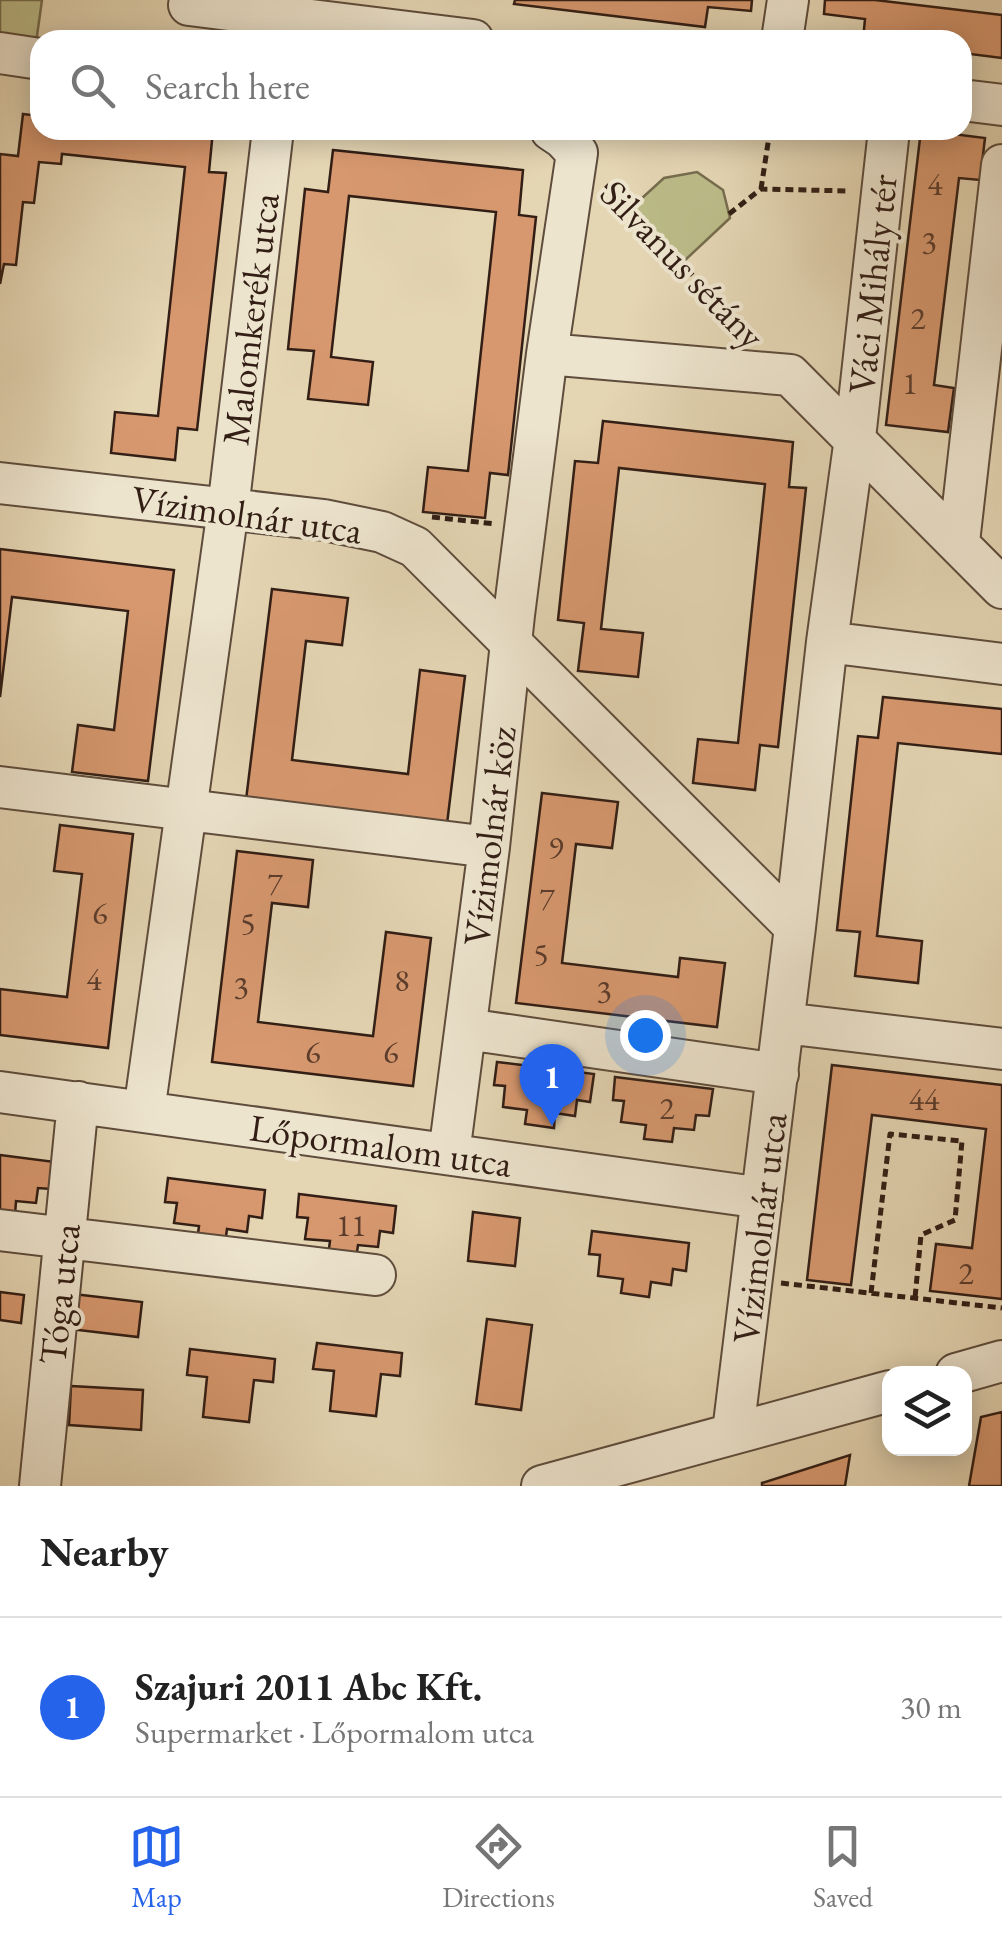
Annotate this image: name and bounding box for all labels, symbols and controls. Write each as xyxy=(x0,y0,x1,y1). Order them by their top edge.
search box xyxy=(30,30,972,140)
icon: search xyxy=(65,58,120,113)
text: Search here xyxy=(145,61,310,110)
house number: 4 xyxy=(927,163,943,205)
street label: Silvanus sétány xyxy=(590,169,776,359)
street label: Váci Mihály tér xyxy=(836,172,908,396)
street label: Malomkerék utca xyxy=(210,189,290,448)
house number: 3 xyxy=(921,221,937,263)
house number: 2 xyxy=(910,297,926,339)
house number: 1 xyxy=(902,362,918,404)
street label: Vízimolnár utca xyxy=(129,474,366,555)
street label: Vízimolnár köz xyxy=(451,723,527,948)
house number: 9 xyxy=(548,826,564,868)
house number: 7 xyxy=(267,862,283,904)
house number: 7 xyxy=(539,877,555,919)
house number: 6 xyxy=(92,892,108,934)
house number: 5 xyxy=(240,902,256,944)
house number: 5 xyxy=(533,933,549,975)
house number: 4 xyxy=(86,958,102,1000)
house number: 8 xyxy=(394,959,410,1001)
house number: 3 xyxy=(233,966,249,1008)
house number: 3 xyxy=(596,970,612,1012)
your location xyxy=(620,1010,671,1061)
house number: 6 xyxy=(305,1031,321,1073)
house number: 6 xyxy=(383,1031,399,1073)
pin: 1 xyxy=(520,1044,584,1126)
house number: 44 xyxy=(909,1078,940,1120)
house number: 2 xyxy=(659,1087,675,1129)
street label: Lőpormalom utca xyxy=(247,1102,516,1188)
street label: Vízimolnár utca xyxy=(721,1109,798,1346)
house number: 11 xyxy=(336,1204,366,1246)
street label: Tóga utca xyxy=(27,1220,91,1367)
house number: 2 xyxy=(958,1252,974,1294)
map controls xyxy=(882,1366,972,1456)
button: layers xyxy=(882,1366,972,1456)
text: Nearby xyxy=(40,1524,169,1579)
text: Szajuri 2011 Abc Kft. xyxy=(135,1662,482,1711)
text: 1 xyxy=(64,1686,81,1728)
text: 30 m xyxy=(900,1686,962,1728)
text: Supermarket · Lőpormalom utca xyxy=(135,1711,534,1753)
tab: Map xyxy=(129,1819,184,1915)
tab: Directions xyxy=(442,1819,555,1915)
tab: Saved xyxy=(813,1819,873,1915)

